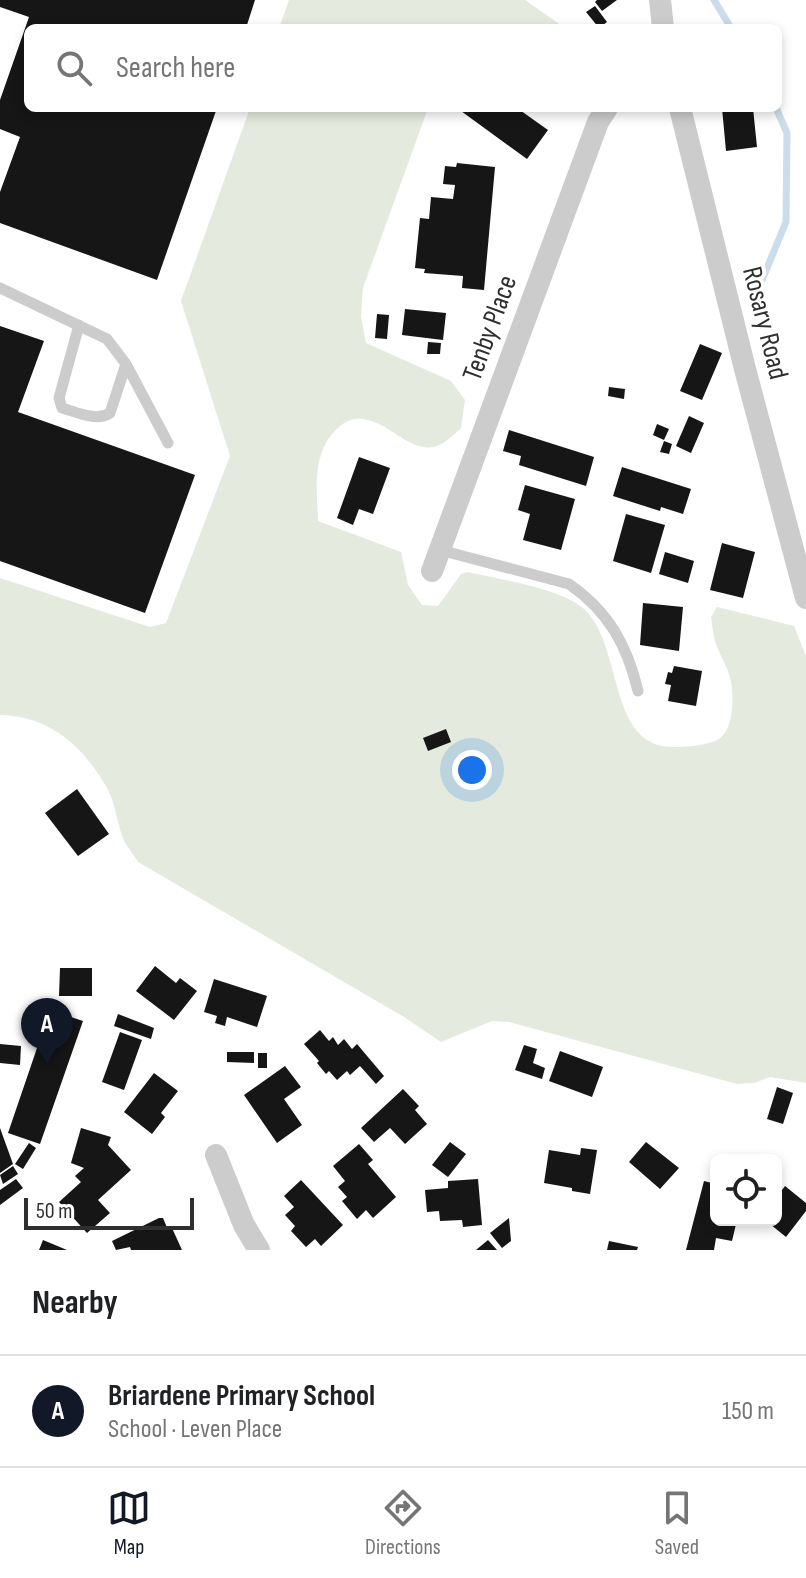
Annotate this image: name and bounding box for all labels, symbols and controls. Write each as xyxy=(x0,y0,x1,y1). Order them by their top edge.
search box xyxy=(24,24,782,112)
icon: search xyxy=(52,46,96,90)
text: Search here xyxy=(116,50,235,86)
street label: Rosary Road xyxy=(735,263,795,383)
street label: Tenby Place xyxy=(456,271,524,385)
your location xyxy=(452,750,492,790)
pin: A xyxy=(21,998,73,1064)
map controls xyxy=(710,1154,782,1226)
button: locate xyxy=(710,1154,782,1226)
scale bar xyxy=(24,1194,194,1230)
text: 50 m xyxy=(36,1198,72,1225)
text: Nearby xyxy=(32,1282,118,1323)
text: Briardene Primary School xyxy=(108,1378,375,1414)
text: A xyxy=(52,1396,64,1427)
text: 150 m xyxy=(722,1396,774,1427)
text: School · Leven Place xyxy=(108,1414,282,1445)
tab: Map xyxy=(107,1486,151,1561)
tab: Directions xyxy=(365,1486,441,1561)
tab: Saved xyxy=(655,1486,699,1561)

